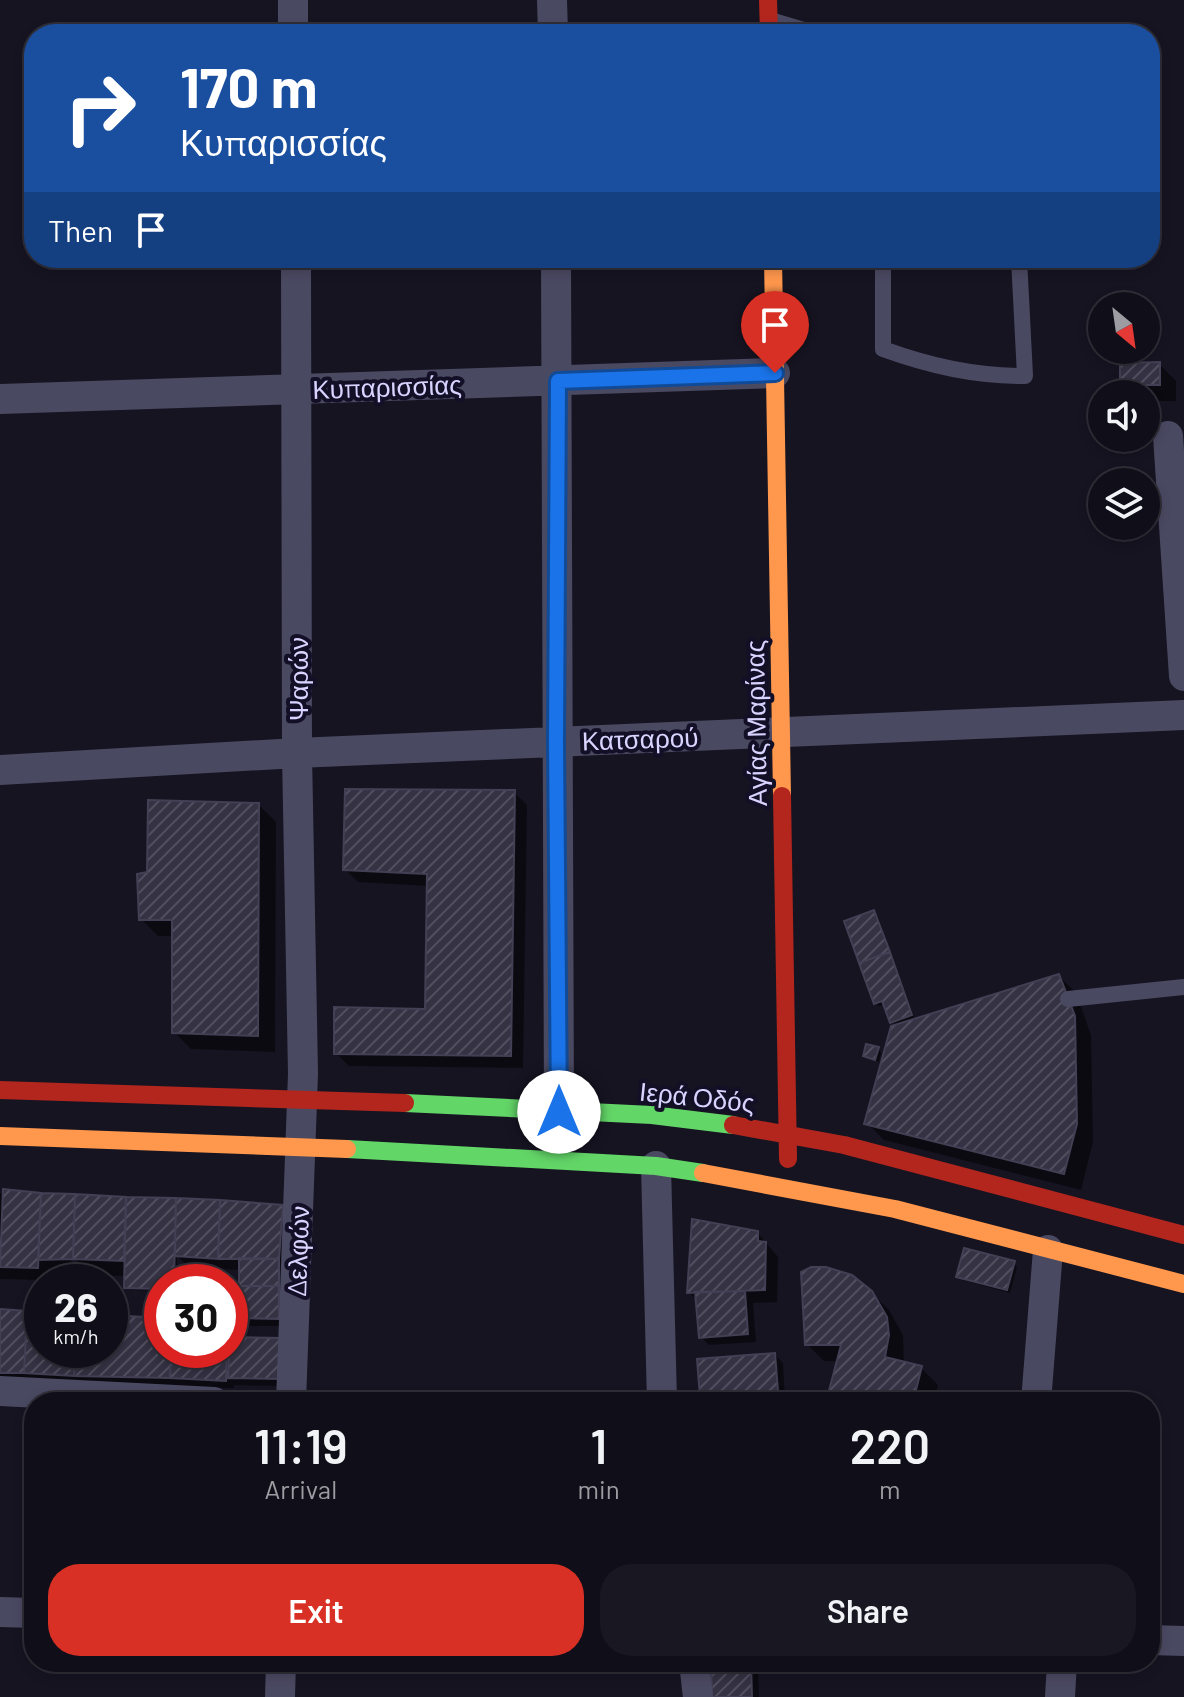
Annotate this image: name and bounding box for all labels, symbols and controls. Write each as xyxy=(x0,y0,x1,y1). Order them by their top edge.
text: 170 m xyxy=(180,52,317,119)
icon: right xyxy=(48,56,152,160)
text: Κυπαρισσίας xyxy=(180,120,387,163)
icon: arrive xyxy=(129,208,173,252)
text: Then xyxy=(48,212,113,248)
pin xyxy=(741,291,809,373)
north arrow xyxy=(1088,292,1160,364)
map controls xyxy=(1088,292,1160,540)
icon: arrive xyxy=(753,303,797,347)
street label: Κυπαρισσίας xyxy=(312,368,462,404)
button: sound xyxy=(1088,380,1160,452)
button: layers xyxy=(1088,468,1160,540)
street label: Ψαρών xyxy=(282,637,313,721)
street label: Αγίας Μαρίνας xyxy=(738,640,772,806)
street label: Κατσαρού xyxy=(581,720,699,756)
position arrow xyxy=(517,1070,601,1154)
street label: Ιερά Οδός xyxy=(638,1075,756,1117)
street label: Δελφών xyxy=(280,1205,314,1297)
speed limit sign: 30 xyxy=(144,1264,248,1368)
text: 26 xyxy=(54,1282,98,1330)
text: km/h xyxy=(53,1324,99,1348)
text: 11:19 xyxy=(254,1416,348,1474)
text: 1 xyxy=(590,1416,607,1474)
text: 220 xyxy=(850,1416,930,1474)
text: Arrival xyxy=(264,1473,337,1504)
text: min xyxy=(578,1473,620,1504)
text: m xyxy=(879,1473,901,1504)
button: Exit xyxy=(48,1564,584,1656)
button: Share xyxy=(600,1564,1136,1656)

